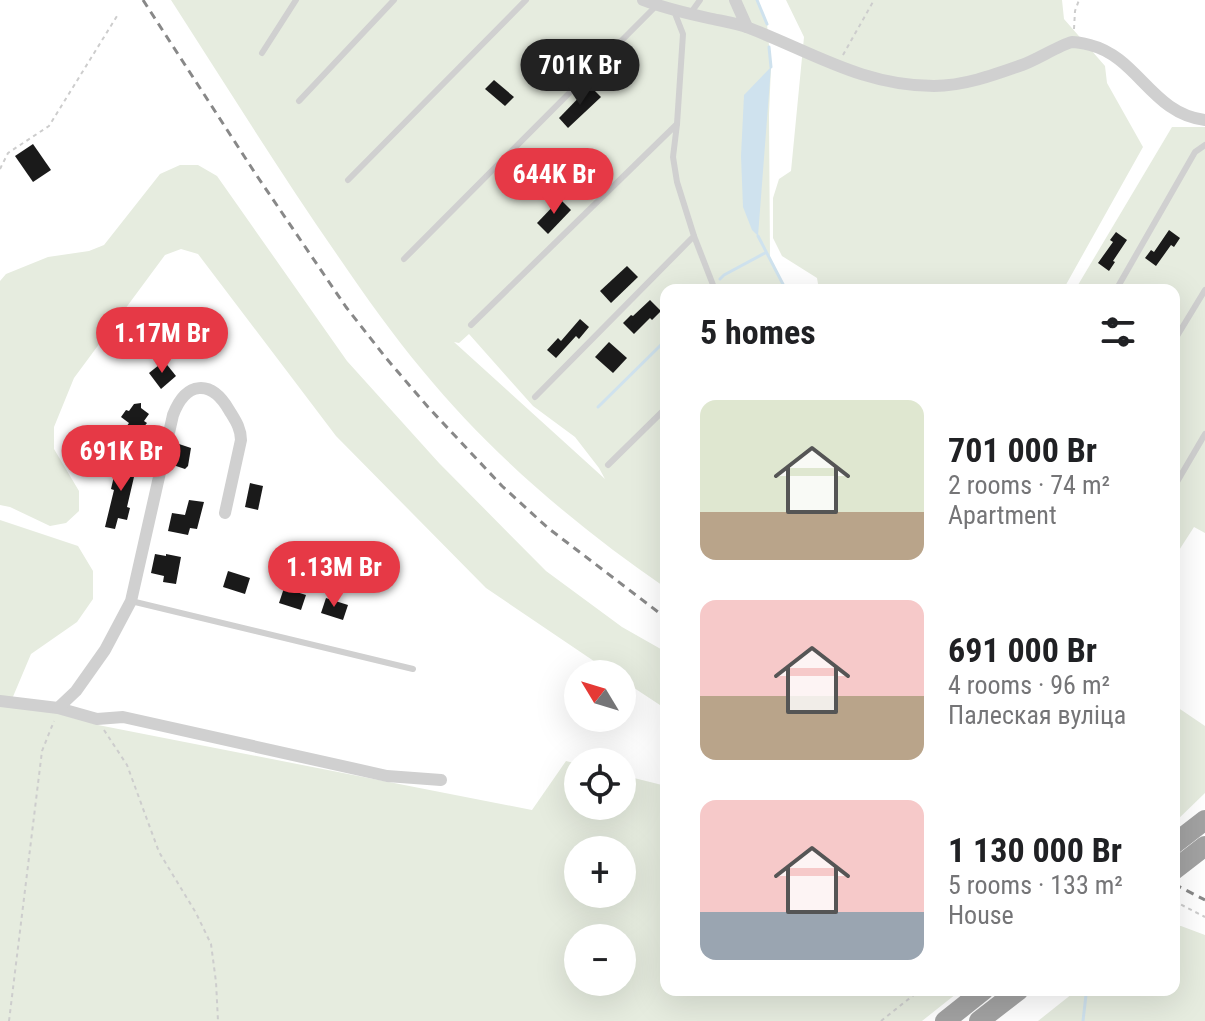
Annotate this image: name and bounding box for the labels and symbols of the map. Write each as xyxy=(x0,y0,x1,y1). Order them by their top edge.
pin: 701K Br xyxy=(506,39,654,107)
pin: 644K Br xyxy=(480,148,628,216)
pin: 1.17M Br xyxy=(79,307,245,375)
pin: 691K Br xyxy=(47,425,195,493)
pin: 1.13M Br xyxy=(251,541,417,609)
north arrow xyxy=(564,660,636,732)

